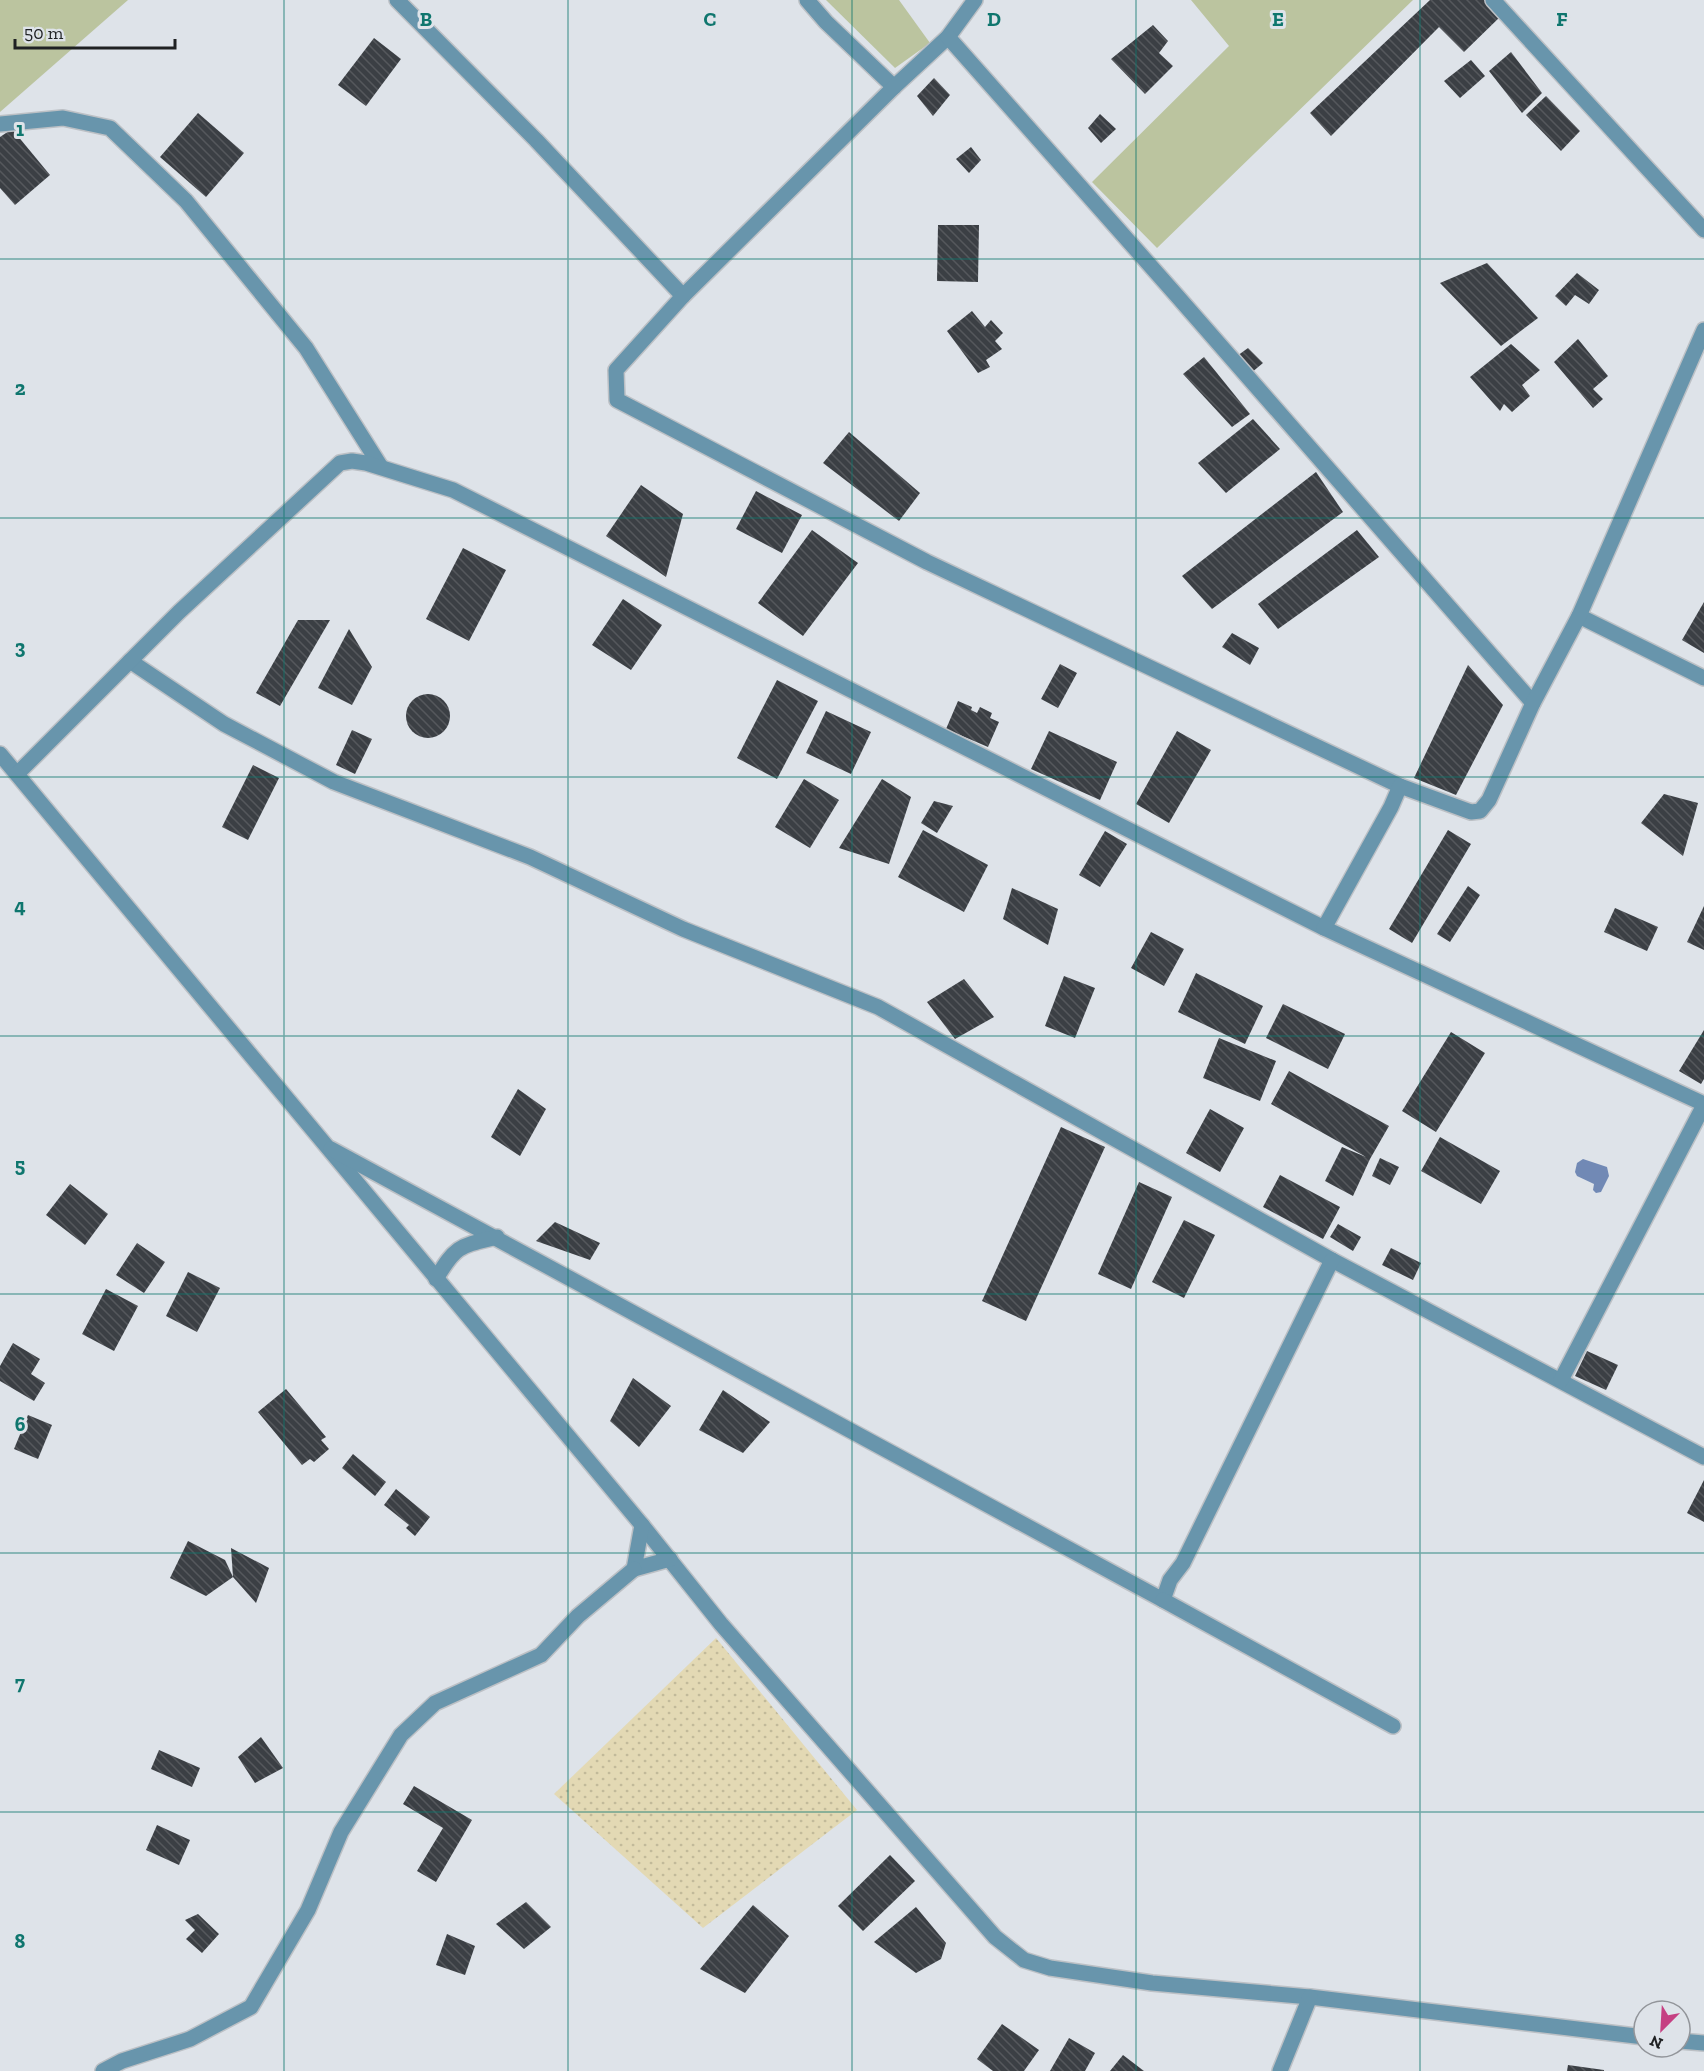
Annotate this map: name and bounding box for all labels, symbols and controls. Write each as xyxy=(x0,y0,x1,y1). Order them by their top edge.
text: B xyxy=(420,7,432,31)
text: C xyxy=(704,7,717,31)
text: D xyxy=(987,7,1001,31)
text: E xyxy=(1272,7,1284,31)
text: F xyxy=(1556,7,1568,31)
scale bar xyxy=(15,12,176,50)
text: 50 m xyxy=(24,22,64,44)
text: 1 xyxy=(16,117,24,141)
text: 2 xyxy=(15,376,26,400)
text: 3 xyxy=(15,635,26,659)
text: 4 xyxy=(14,894,26,918)
text: 5 xyxy=(15,1153,25,1177)
text: 6 xyxy=(15,1412,26,1436)
text: 7 xyxy=(15,1671,25,1695)
text: 8 xyxy=(15,1929,26,1953)
north arrow xyxy=(1632,1999,1692,2059)
text: N xyxy=(1647,2031,1666,2053)

